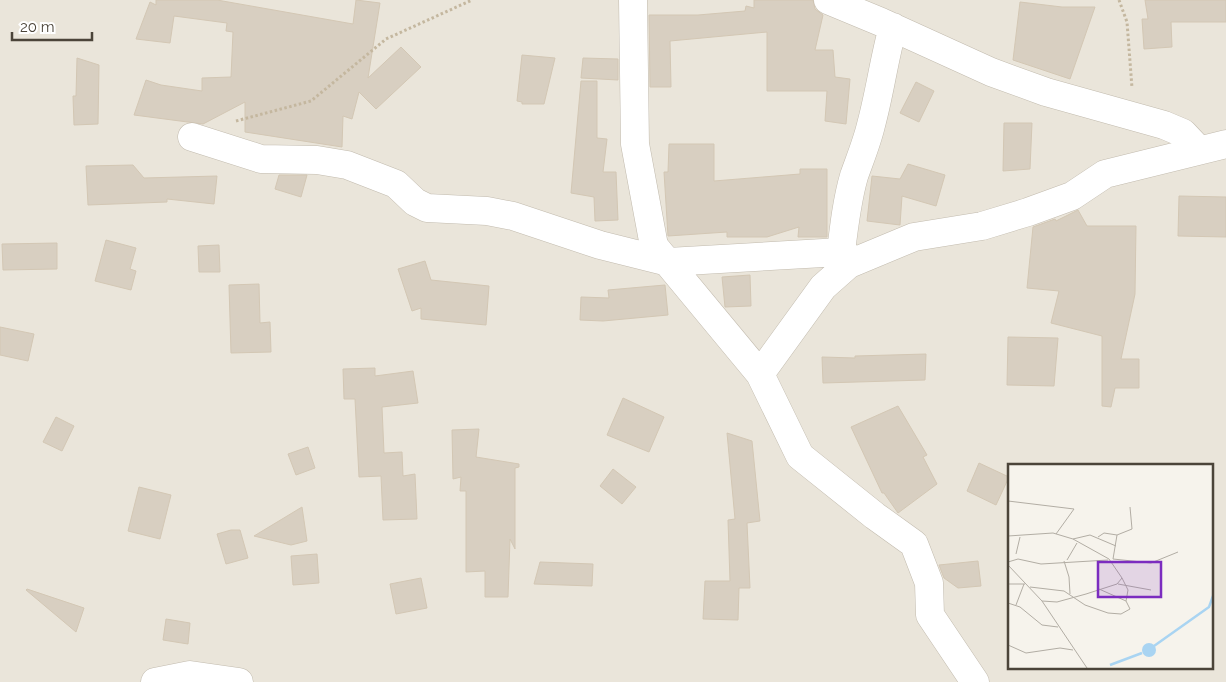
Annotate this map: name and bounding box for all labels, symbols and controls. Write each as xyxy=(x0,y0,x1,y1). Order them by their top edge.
scale bar xyxy=(12,10,92,42)
text: 20 m xyxy=(20,18,55,36)
inset map xyxy=(1008,464,1214,670)

